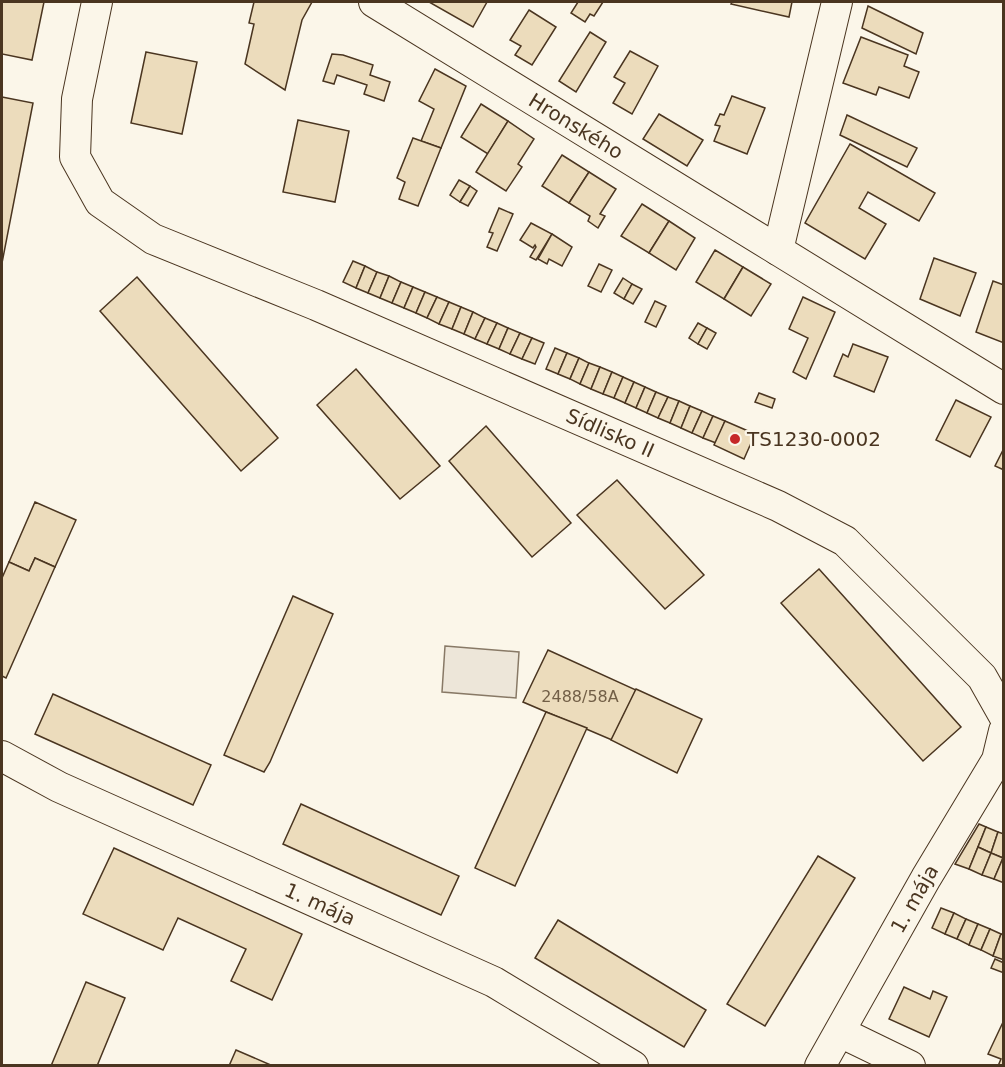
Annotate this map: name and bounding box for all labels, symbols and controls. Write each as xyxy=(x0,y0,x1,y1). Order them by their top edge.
street label: Hronského xyxy=(524,88,628,164)
street label: Sídlisko II xyxy=(563,403,658,463)
place label: TS1230-0002 xyxy=(746,427,881,451)
marker: TS1230-0002 xyxy=(728,432,742,446)
house number: 2488/58A xyxy=(541,687,619,706)
street label: 1. mája xyxy=(885,860,943,937)
street label: 1. mája xyxy=(281,878,359,930)

